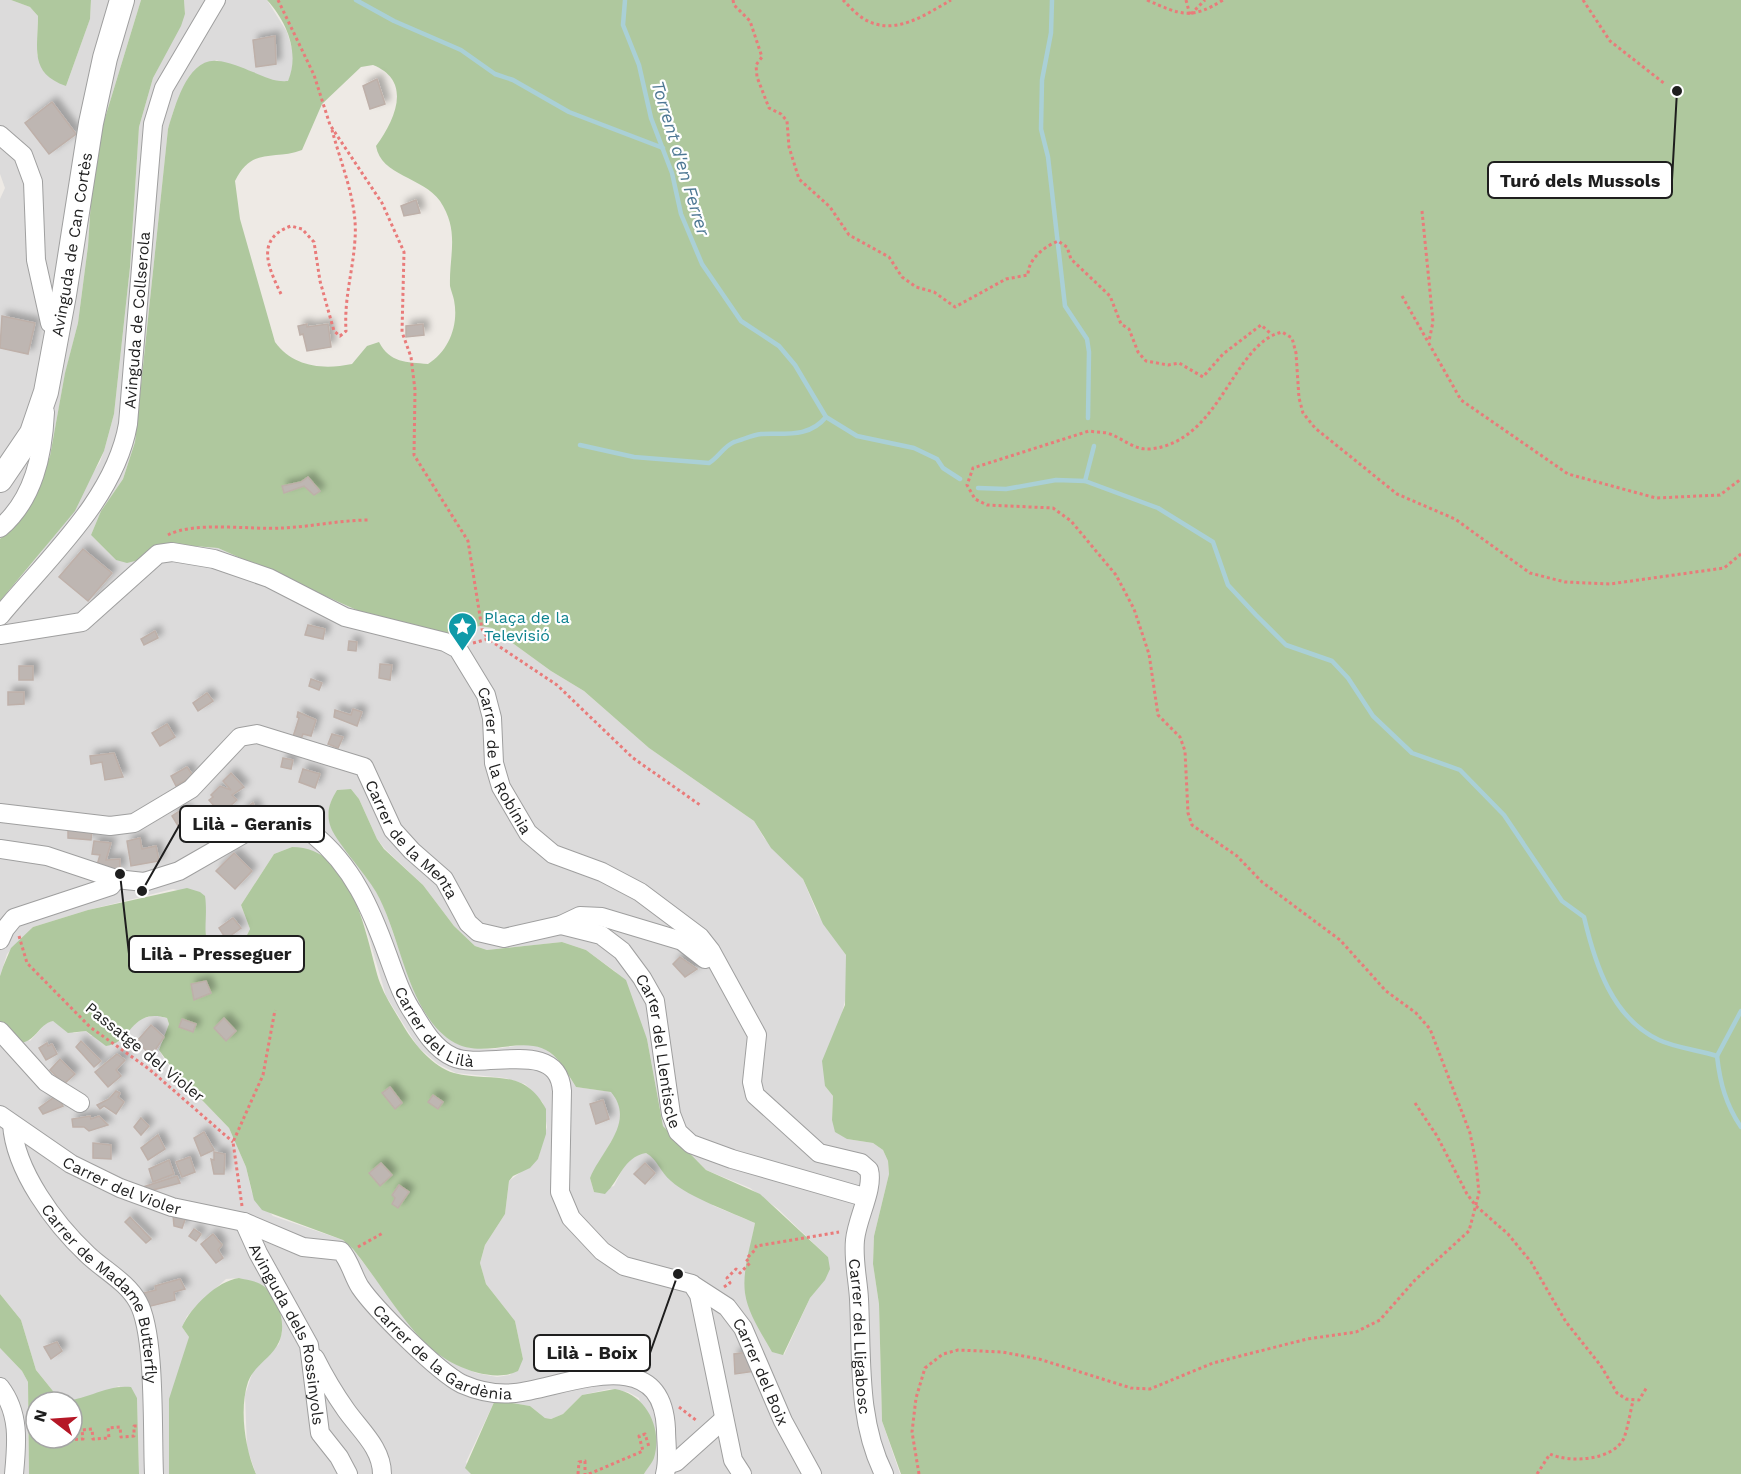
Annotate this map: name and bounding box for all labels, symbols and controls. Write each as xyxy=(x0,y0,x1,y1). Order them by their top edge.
water label: Torrent d'en Ferrer xyxy=(647,78,715,239)
street label: Avinguda de Can Cortès xyxy=(47,151,96,338)
callout: Turó dels Mussols xyxy=(1488,162,1672,198)
text: Turó dels Mussols xyxy=(1500,170,1661,191)
street label: Avinguda de Collserola xyxy=(120,231,154,409)
place label: Plaça de la Televisió xyxy=(484,608,570,645)
place icon: Plaça de la Televisió xyxy=(447,610,479,652)
street label: Carrer de la Robínia xyxy=(473,683,536,837)
street label: Carrer de la Menta xyxy=(362,777,462,902)
callout: Lilà - Geranis xyxy=(180,806,324,842)
text: Lilà - Geranis xyxy=(192,813,312,834)
callout: Lilà - Presseguer xyxy=(129,936,304,972)
text: Lilà - Presseguer xyxy=(140,943,292,964)
street label: Carrer del Llentiscle xyxy=(632,970,685,1131)
street label: Carrer del Lilà xyxy=(391,983,474,1070)
street label: Passatge del Violer xyxy=(82,998,209,1106)
street label: Carrer del Violer xyxy=(59,1152,184,1218)
street label: Carrer de Madame Butterfly xyxy=(38,1200,161,1385)
street label: Avinguda dels Rossinyols xyxy=(245,1240,328,1426)
street label: Carrer del Lligabosc xyxy=(845,1258,875,1416)
street label: Carrer de la Gardènia xyxy=(369,1300,512,1403)
street label: Carrer del Boix xyxy=(729,1314,793,1428)
callout: Lilà - Boix xyxy=(534,1335,650,1371)
text: Lilà - Boix xyxy=(546,1342,638,1363)
north arrow xyxy=(24,1390,84,1450)
text: N xyxy=(29,1407,51,1424)

